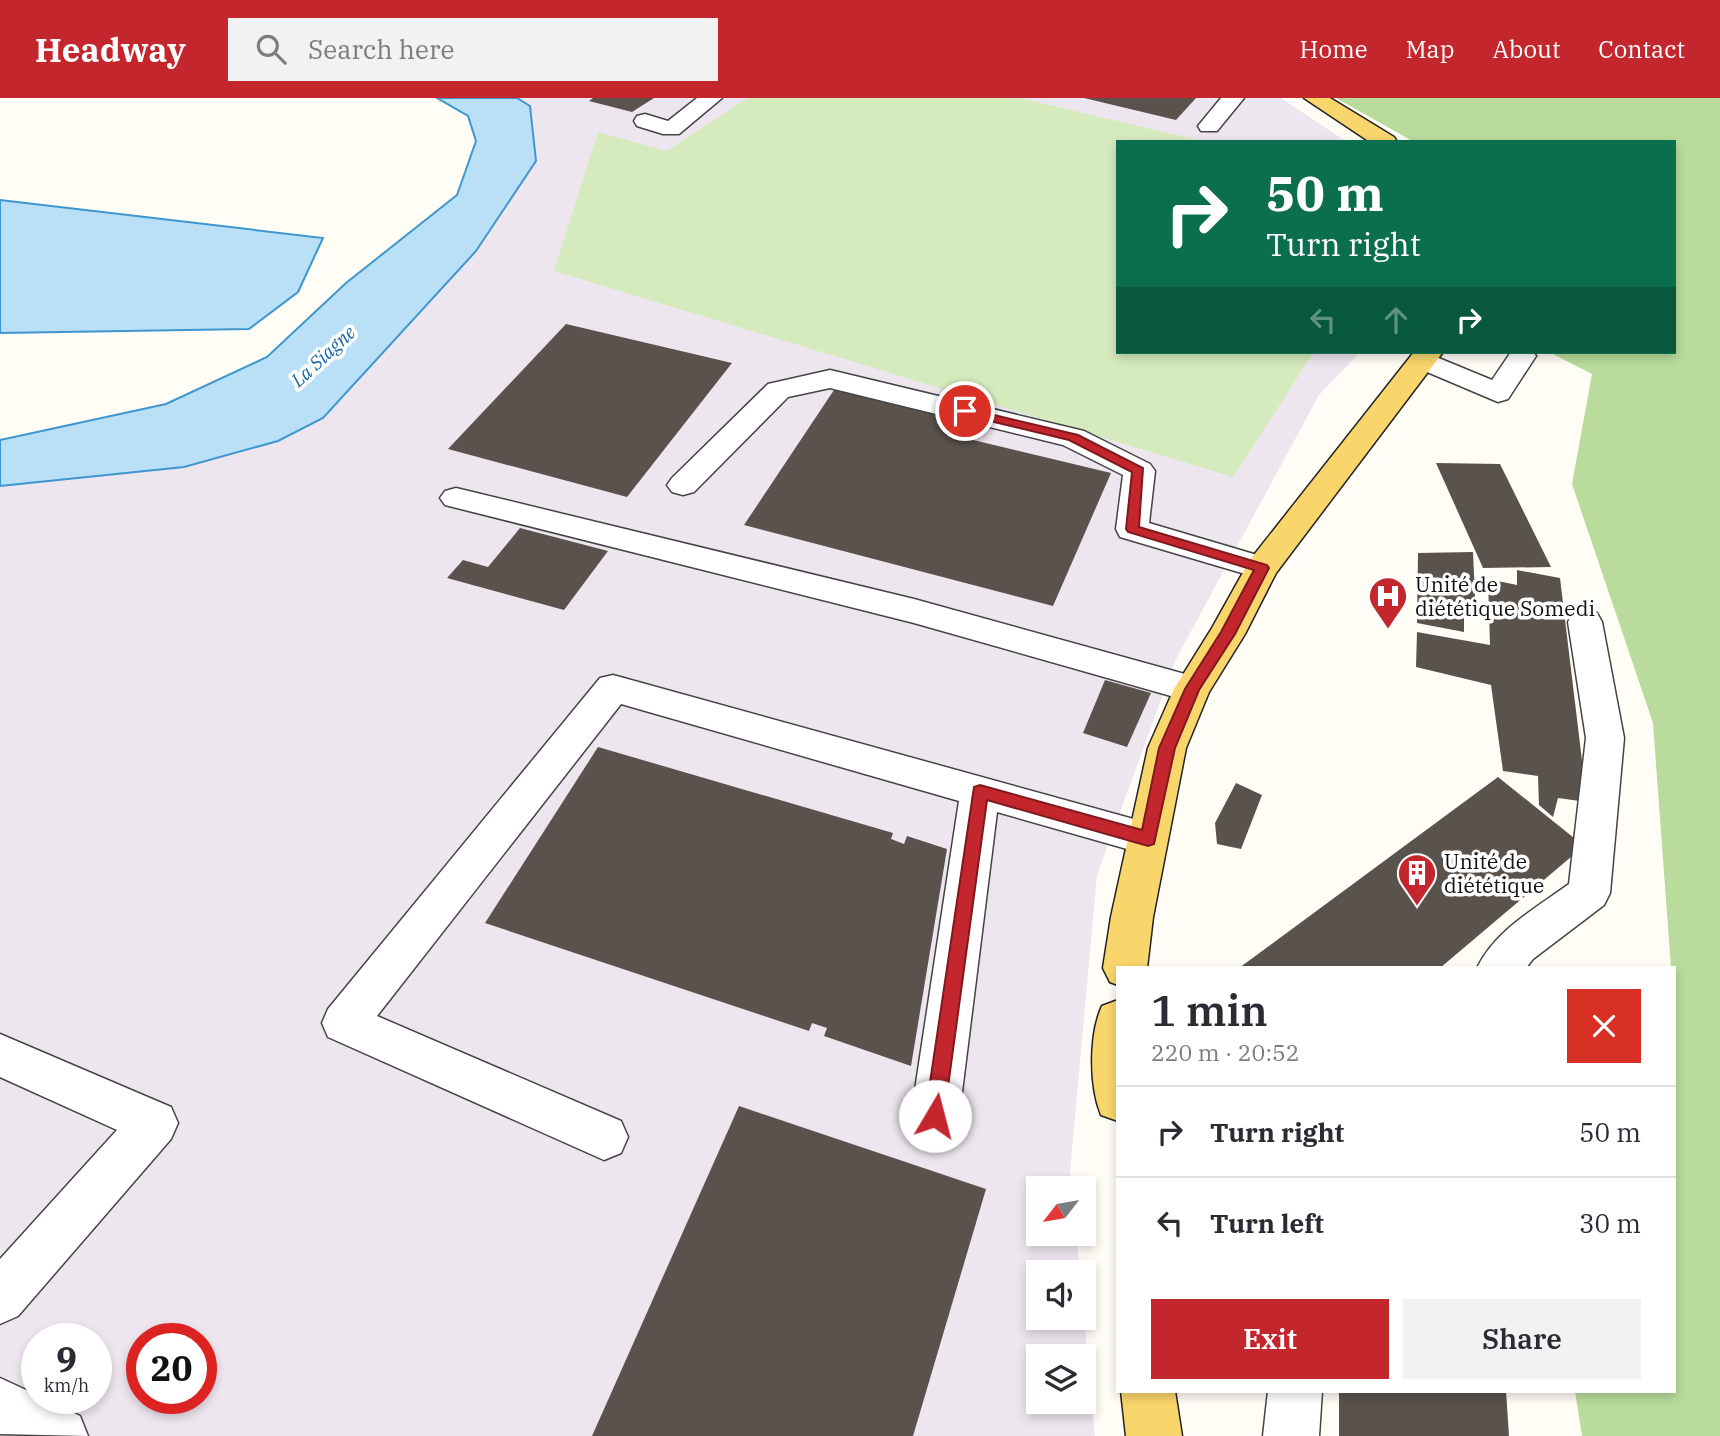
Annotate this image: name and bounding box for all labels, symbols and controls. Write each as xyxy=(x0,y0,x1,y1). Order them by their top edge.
search box xyxy=(228,18,718,81)
text: Headway xyxy=(35,28,186,71)
icon: search xyxy=(252,30,290,68)
text: Search here xyxy=(308,32,454,66)
text: Home xyxy=(1300,33,1368,65)
text: Map xyxy=(1406,33,1454,65)
text: About xyxy=(1492,33,1560,65)
text: Contact xyxy=(1598,33,1685,65)
text: 50 m xyxy=(1266,161,1384,224)
icon: right xyxy=(1151,168,1242,259)
text: Turn right xyxy=(1266,223,1421,265)
icon: left xyxy=(1304,301,1342,339)
icon: ahead xyxy=(1377,301,1415,339)
icon: right xyxy=(1450,301,1488,339)
water label: La Siagne xyxy=(285,320,361,392)
pin xyxy=(935,381,995,441)
icon: arrive xyxy=(946,392,984,430)
place label: Unité de diététique Somedi xyxy=(1415,570,1595,622)
hospital icon: Unité de diététique Somedi xyxy=(1367,575,1409,630)
place label: Unité de diététique xyxy=(1444,847,1544,899)
building icon: Unité de diététique xyxy=(1396,852,1438,907)
text: 1 min xyxy=(1151,983,1268,1038)
button: close xyxy=(1567,989,1641,1063)
text: 220 m · 20:52 xyxy=(1151,1037,1300,1067)
position arrow xyxy=(898,1079,972,1153)
icon: right xyxy=(1151,1113,1189,1151)
text: Turn right xyxy=(1210,1115,1344,1149)
text: 50 m xyxy=(1579,1115,1641,1149)
north arrow xyxy=(1026,1176,1096,1246)
map controls xyxy=(1026,1176,1096,1414)
icon: left xyxy=(1151,1204,1189,1242)
text: Turn left xyxy=(1210,1206,1324,1240)
text: 30 m xyxy=(1579,1206,1641,1240)
button: sound xyxy=(1026,1260,1096,1330)
button: Exit xyxy=(1151,1299,1389,1379)
button: Share xyxy=(1403,1299,1641,1379)
speed limit sign: 20 xyxy=(126,1323,217,1414)
text: 9 xyxy=(56,1336,77,1382)
button: layers xyxy=(1026,1344,1096,1414)
text: km/h xyxy=(44,1374,89,1397)

